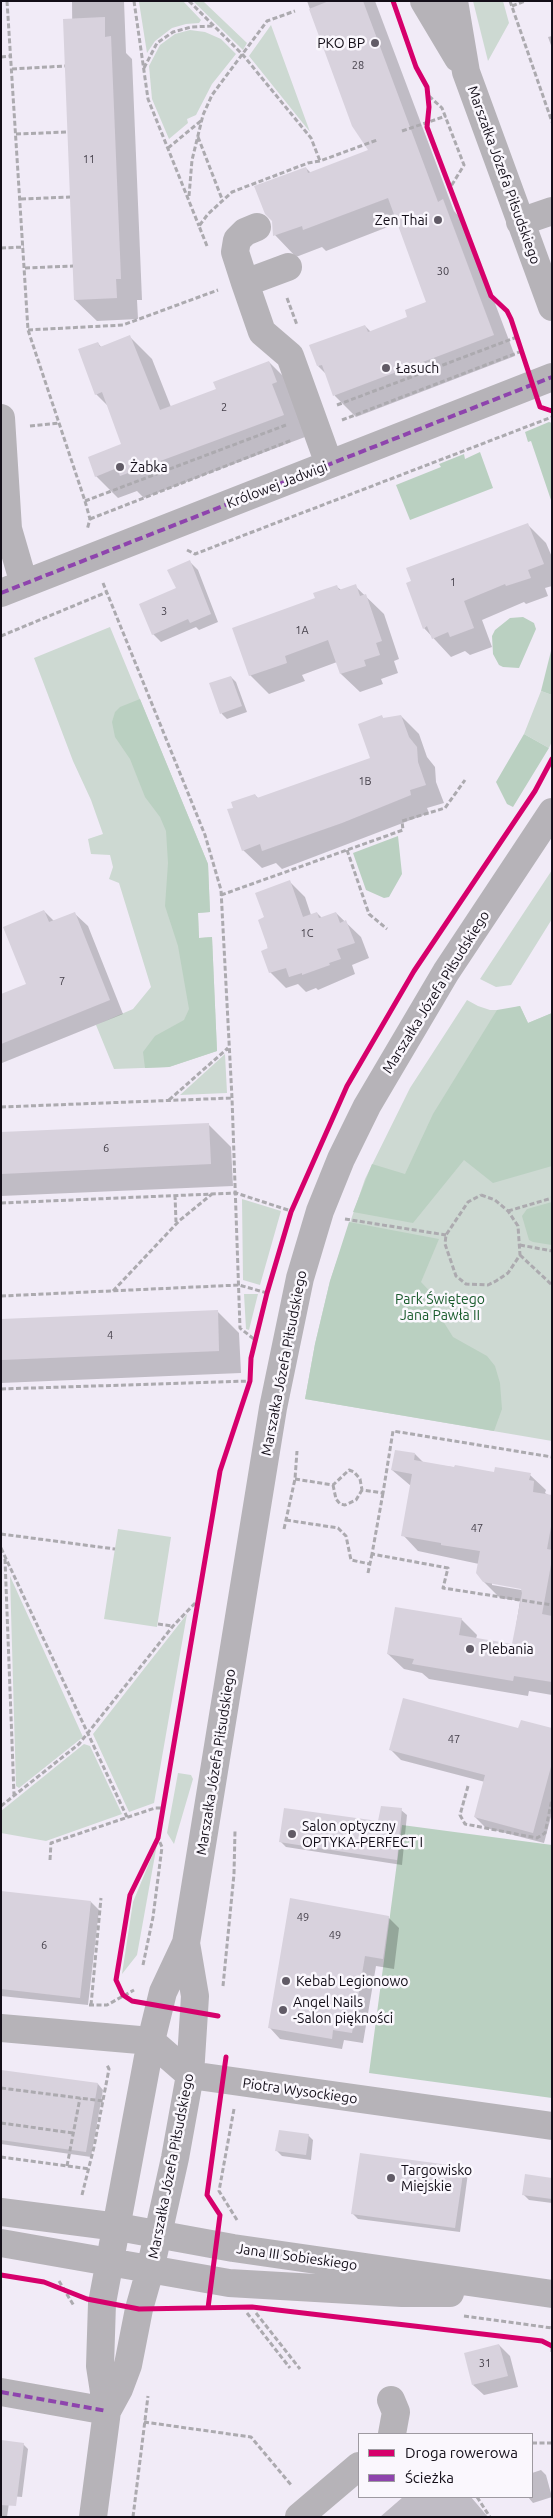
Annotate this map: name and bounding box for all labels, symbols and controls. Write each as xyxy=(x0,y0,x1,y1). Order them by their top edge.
place label: PKO BP xyxy=(317,35,365,51)
marker: PKO BP xyxy=(369,37,381,49)
house number: 28 xyxy=(352,58,364,72)
street label: Marszałka Józefa Piłsudskiego xyxy=(464,84,544,266)
house number: 11 xyxy=(83,152,95,166)
place label: Zen Thai xyxy=(375,212,428,228)
marker: Zen Thai xyxy=(432,214,444,226)
house number: 30 xyxy=(437,264,449,278)
place label: Łasuch xyxy=(396,360,439,376)
marker: Łasuch xyxy=(380,362,392,374)
house number: 2 xyxy=(221,400,227,414)
street label: Królowej Jadwigi xyxy=(224,458,330,512)
place label: Żabka xyxy=(130,459,168,475)
marker: Żabka xyxy=(114,461,126,473)
house number: 1 xyxy=(450,575,456,589)
house number: 3 xyxy=(161,604,167,618)
house number: 1A xyxy=(295,623,309,637)
house number: 1B xyxy=(358,774,372,788)
street label: Marszałka Józefa Piłsudskiego xyxy=(379,908,493,1076)
house number: 1C xyxy=(301,926,313,940)
house number: 7 xyxy=(59,974,65,988)
house number: 6 xyxy=(103,1141,109,1155)
street label: Marszałka Józefa Piłsudskiego xyxy=(258,1269,310,1457)
park label: Park Świętego Jana Pawła II xyxy=(395,1291,485,1324)
house number: 4 xyxy=(107,1328,113,1342)
house number: 47 xyxy=(471,1521,483,1535)
place label: Plebania xyxy=(480,1641,534,1657)
marker: Plebania xyxy=(464,1643,476,1655)
street label: Marszałka Józefa Piłsudskiego xyxy=(193,1668,239,1856)
house number: 47 xyxy=(448,1732,460,1746)
place label: Salon optyczny OPTYKA-PERFECT I xyxy=(302,1818,423,1850)
marker: Salon optyczny OPTYKA-PERFECT I xyxy=(286,1828,298,1840)
house number: 49 xyxy=(297,1910,309,1924)
house number: 49 xyxy=(329,1928,341,1942)
house number: 6 xyxy=(41,1938,47,1952)
place label: Kebab Legionowo xyxy=(296,1973,409,1989)
marker: Kebab Legionowo xyxy=(280,1975,292,1987)
place label: Angel Nails -Salon piękności xyxy=(293,1994,393,2026)
marker: Angel Nails -Salon piękności xyxy=(277,2004,289,2016)
street label: Marszałka Józefa Piłsudskiego xyxy=(145,2072,197,2260)
street label: Piotra Wysockiego xyxy=(241,2075,359,2107)
place label: Targowisko Miejskie xyxy=(401,2162,472,2194)
marker: Targowisko Miejskie xyxy=(385,2172,397,2184)
street label: Jana III Sobieskiego xyxy=(236,2240,358,2274)
house number: 31 xyxy=(479,2356,491,2370)
legend xyxy=(358,2433,533,2498)
text: Droga rowerowa xyxy=(405,2444,518,2461)
text: Ścieżka xyxy=(405,2469,454,2486)

